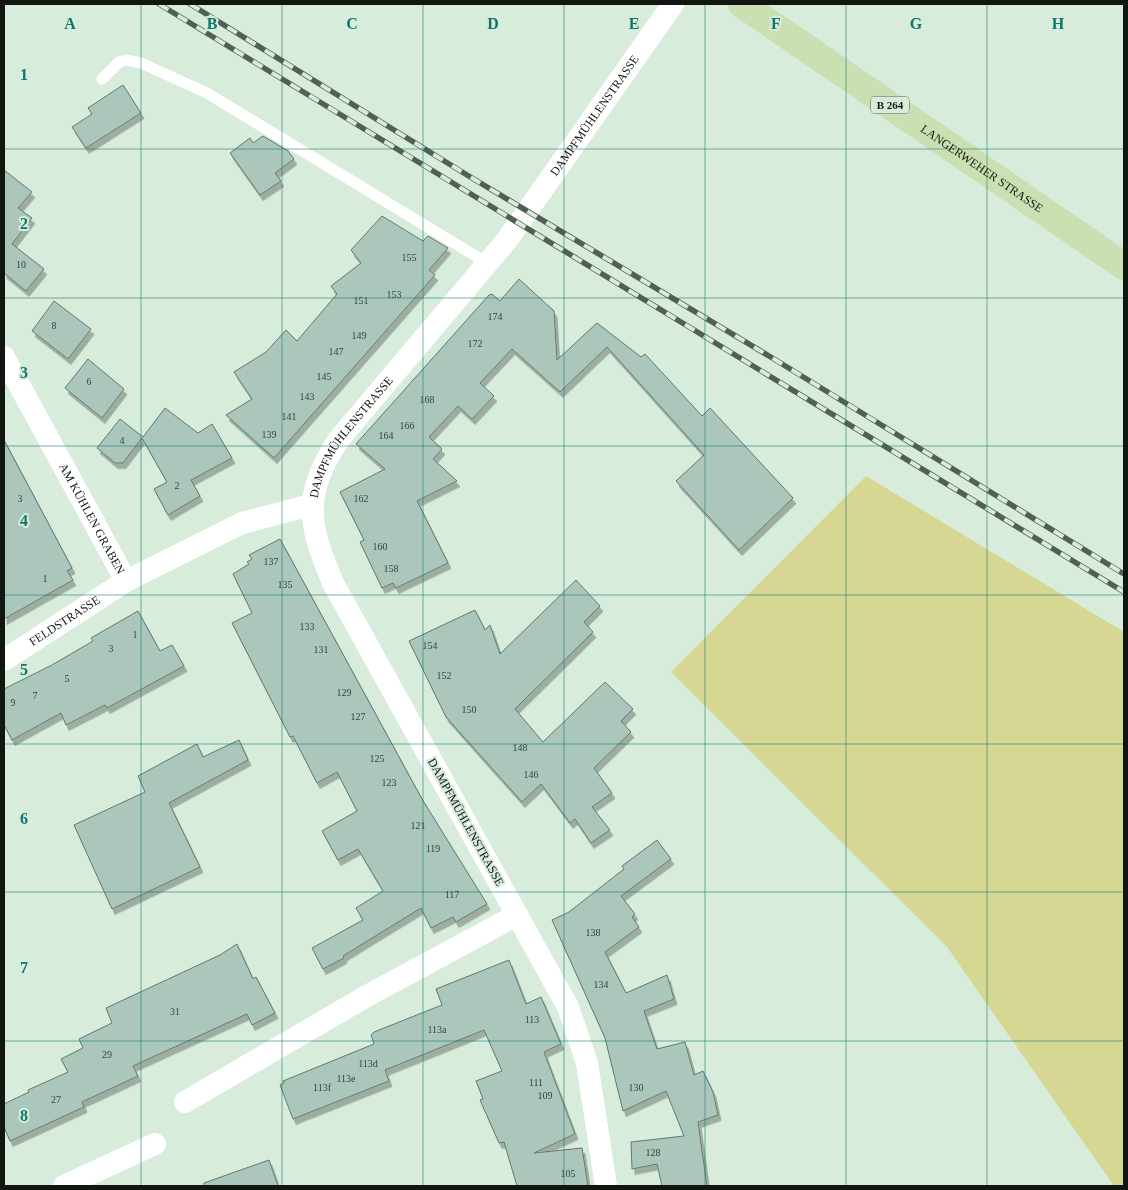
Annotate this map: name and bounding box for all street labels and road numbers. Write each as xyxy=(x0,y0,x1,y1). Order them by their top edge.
street label: DAMPFMÜHLENSTRASSE xyxy=(547,53,642,179)
road number: B 264 xyxy=(871,96,909,114)
street label: LANGERWEHER STRASSE xyxy=(918,122,1046,215)
street label: DAMPFMÜHLENSTRASSE xyxy=(307,374,396,499)
street label: AM KÜHLEN GRABEN xyxy=(56,461,128,577)
street label: FELDSTRASSE xyxy=(26,593,102,649)
street label: DAMPFMÜHLENSTRASSE xyxy=(425,756,507,888)

